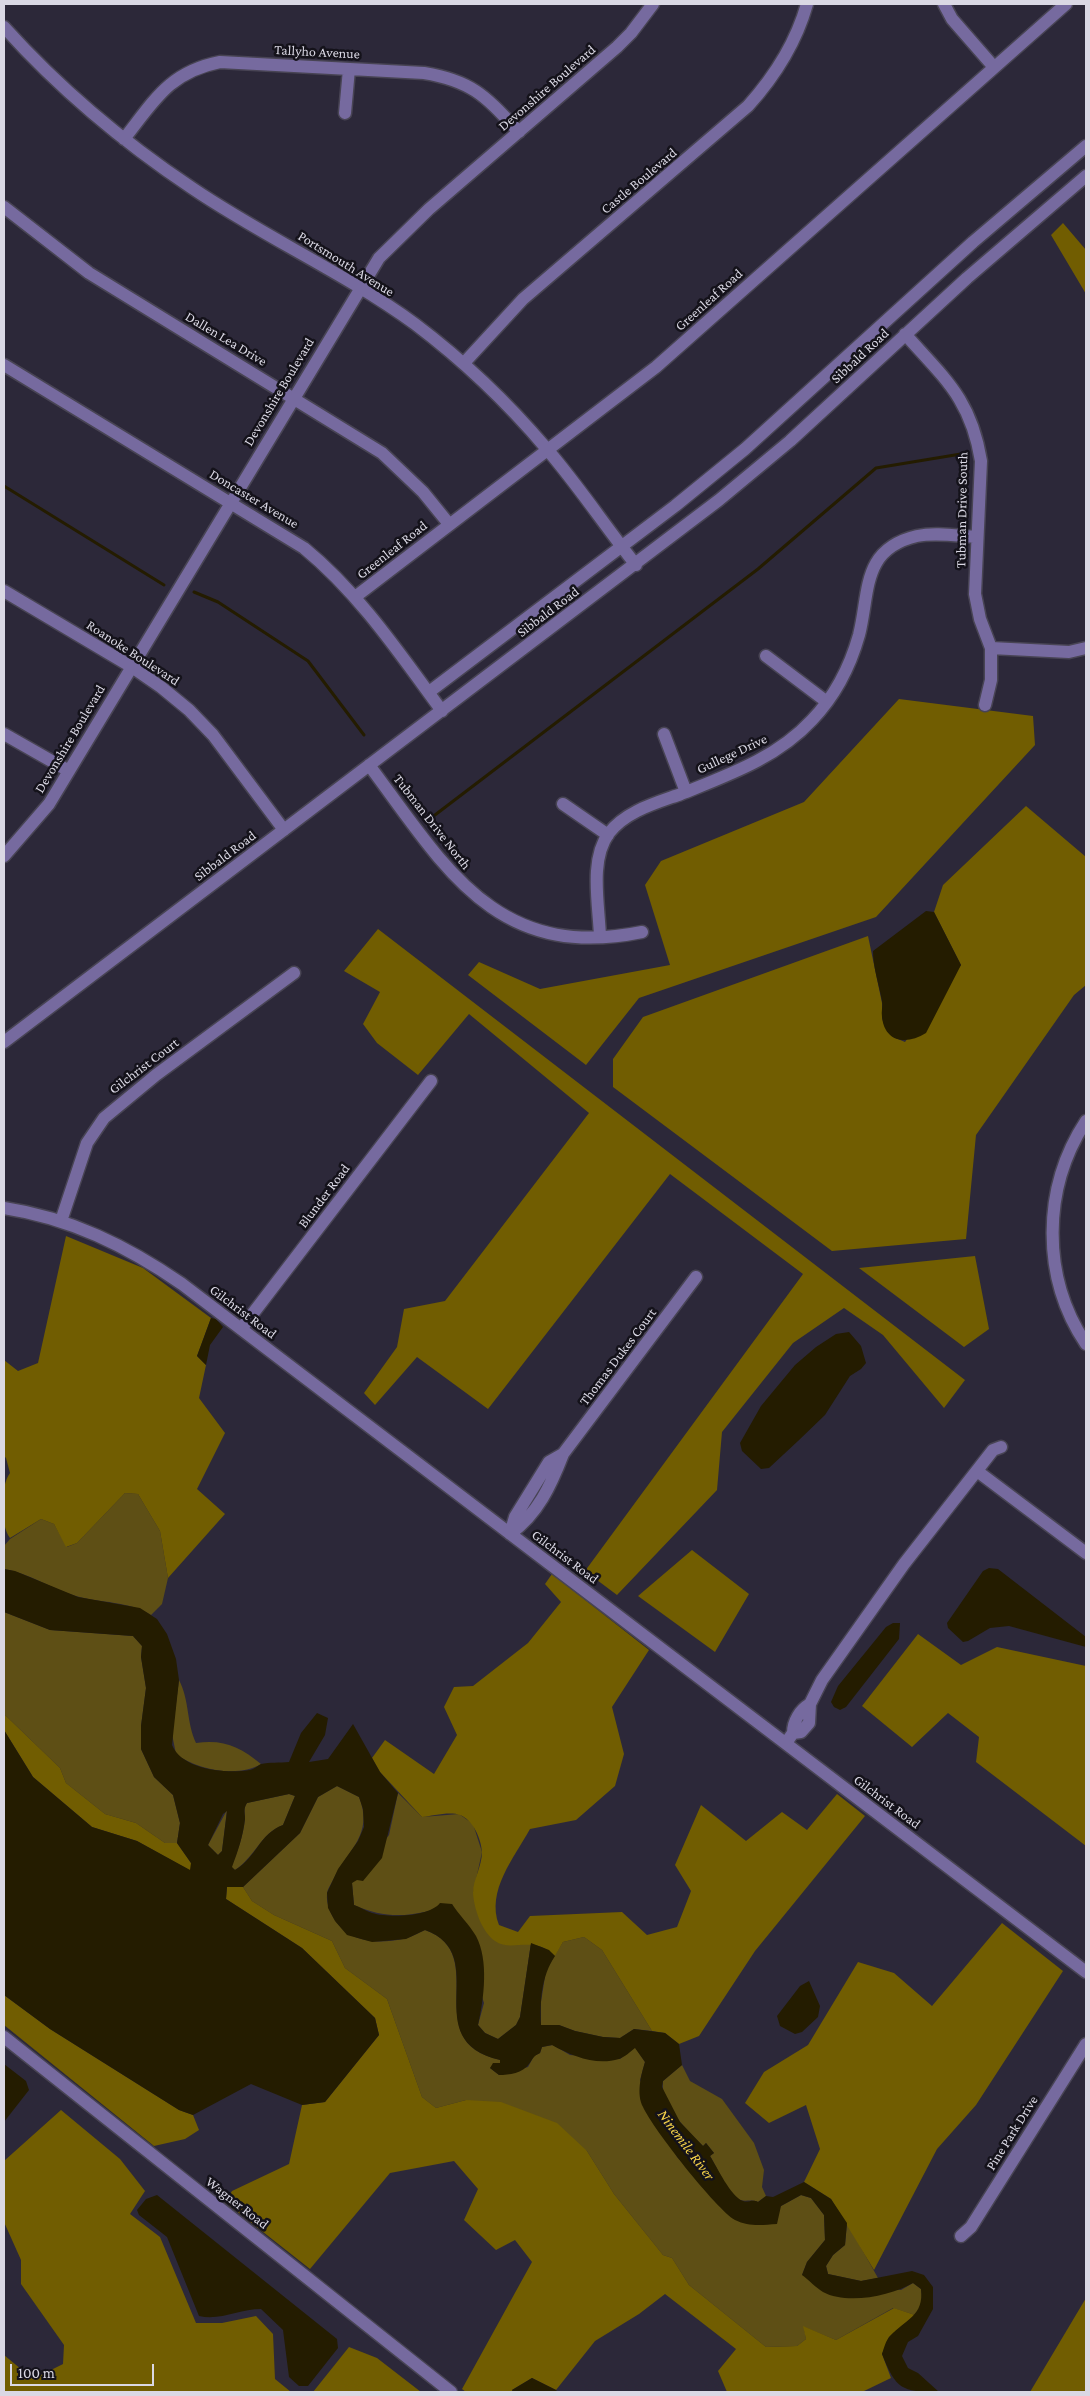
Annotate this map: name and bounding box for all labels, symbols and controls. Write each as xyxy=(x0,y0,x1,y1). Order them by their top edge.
street label: Tallyho Avenue xyxy=(274,41,360,63)
street label: Devonshire Boulevard xyxy=(495,41,599,135)
street label: Castle Boulevard xyxy=(598,144,680,218)
street label: Portsmouth Avenue xyxy=(295,228,397,300)
street label: Greenleaf Road xyxy=(672,265,746,335)
street label: Dallen Lea Drive xyxy=(182,308,270,370)
street label: Sibbald Road xyxy=(828,325,892,387)
street label: Devonshire Boulevard xyxy=(240,335,318,449)
street label: Tubman Drive South xyxy=(953,452,971,568)
street label: Doncaster Avenue xyxy=(206,466,302,532)
street label: Greenleaf Road xyxy=(353,517,431,583)
street label: Sibbald Road xyxy=(514,583,582,641)
street label: Roanoke Boulevard xyxy=(83,617,183,689)
street label: Devonshire Boulevard xyxy=(31,682,109,796)
street label: Gullege Drive xyxy=(694,730,770,778)
street label: Tubman Drive North xyxy=(390,771,474,873)
street label: Sibbald Road xyxy=(191,827,259,885)
street label: Gilchrist Court xyxy=(106,1034,182,1098)
street label: Blunder Road xyxy=(294,1161,354,1231)
street label: Gilchrist Road xyxy=(206,1281,280,1343)
street label: Thomas Dukes Court xyxy=(576,1305,660,1409)
street label: Gilchrist Road xyxy=(528,1526,602,1588)
street label: Gilchrist Road xyxy=(850,1771,924,1833)
street label: Pine Park Drive xyxy=(982,2093,1042,2173)
water label: Ninemile River xyxy=(654,2106,718,2184)
street label: Wagner Road xyxy=(202,2173,272,2233)
scale bar xyxy=(12,2354,156,2386)
text: 100 m xyxy=(18,2365,55,2381)

